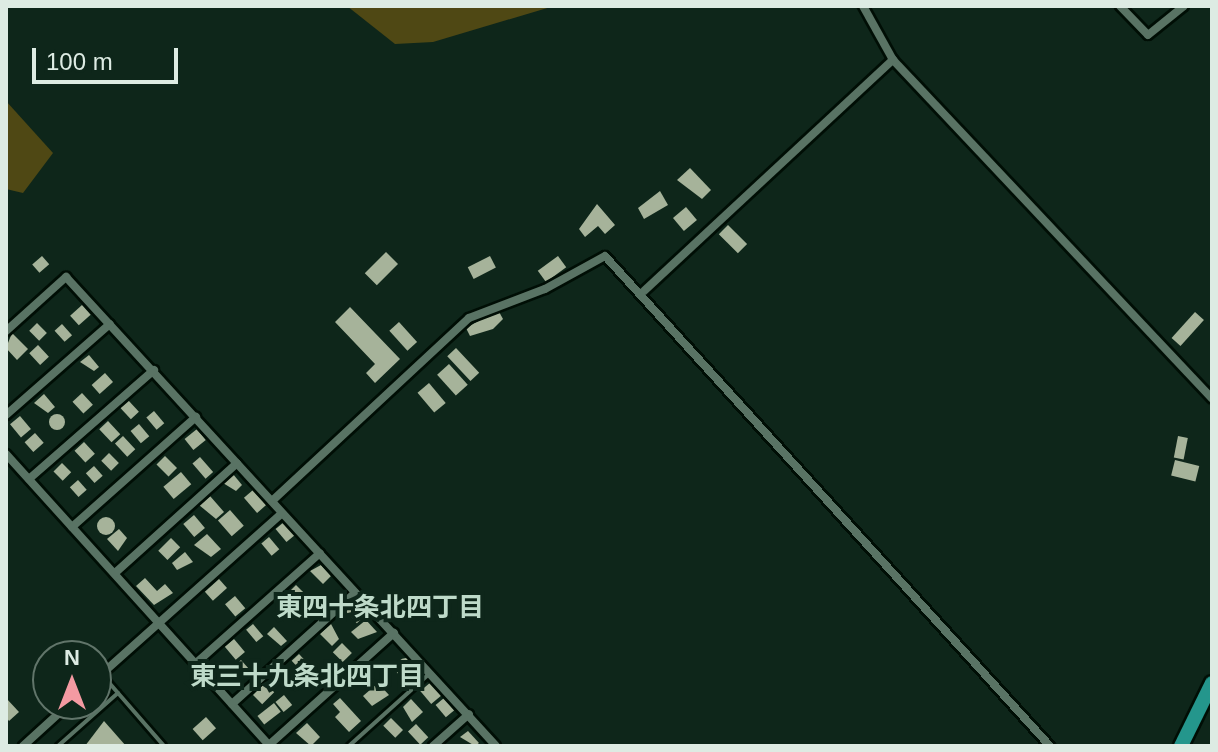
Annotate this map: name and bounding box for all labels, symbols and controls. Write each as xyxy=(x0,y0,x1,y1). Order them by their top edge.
scale bar xyxy=(36,32,182,82)
text: 100 m xyxy=(46,48,113,75)
district label: 東四十条北四丁目 xyxy=(276,592,484,624)
north arrow xyxy=(32,640,112,720)
text: N xyxy=(64,645,80,670)
district label: 東三十九条北四丁目 xyxy=(190,661,424,693)

